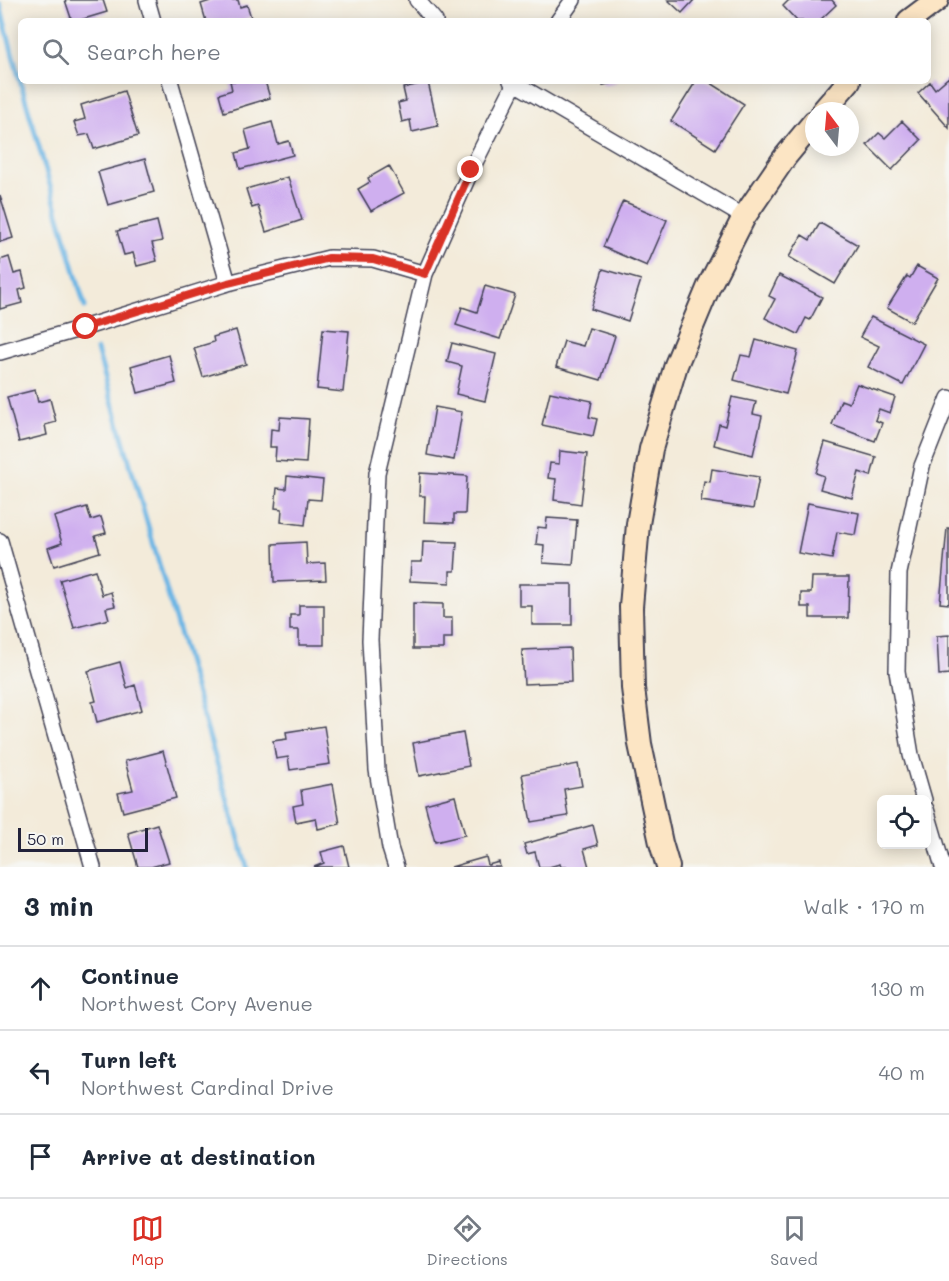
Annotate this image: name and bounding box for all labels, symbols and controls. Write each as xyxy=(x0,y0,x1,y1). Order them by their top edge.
search box xyxy=(18,18,931,84)
icon: search xyxy=(39,35,72,68)
text: Search here xyxy=(87,37,221,66)
north arrow xyxy=(805,102,859,156)
route end xyxy=(457,156,483,182)
route start xyxy=(72,313,98,339)
map controls xyxy=(877,795,931,849)
button: locate xyxy=(877,795,931,849)
scale bar xyxy=(18,825,148,852)
text: 50 m xyxy=(27,828,64,849)
text: 3 min xyxy=(24,889,93,923)
text: Walk · 170 m xyxy=(803,893,925,919)
text: Continue xyxy=(81,961,179,990)
icon: ahead xyxy=(24,972,57,1005)
text: 130 m xyxy=(870,975,925,1001)
text: Northwest Cory Avenue xyxy=(81,990,313,1016)
text: Turn left xyxy=(81,1045,177,1074)
icon: left xyxy=(24,1056,57,1089)
text: 40 m xyxy=(879,1059,925,1085)
text: Northwest Cardinal Drive xyxy=(81,1074,334,1100)
icon: arrive xyxy=(24,1140,57,1173)
text: Arrive at destination xyxy=(81,1142,316,1171)
tab: Map xyxy=(131,1212,164,1269)
tab: Directions xyxy=(427,1212,508,1269)
tab: Saved xyxy=(770,1212,818,1269)

